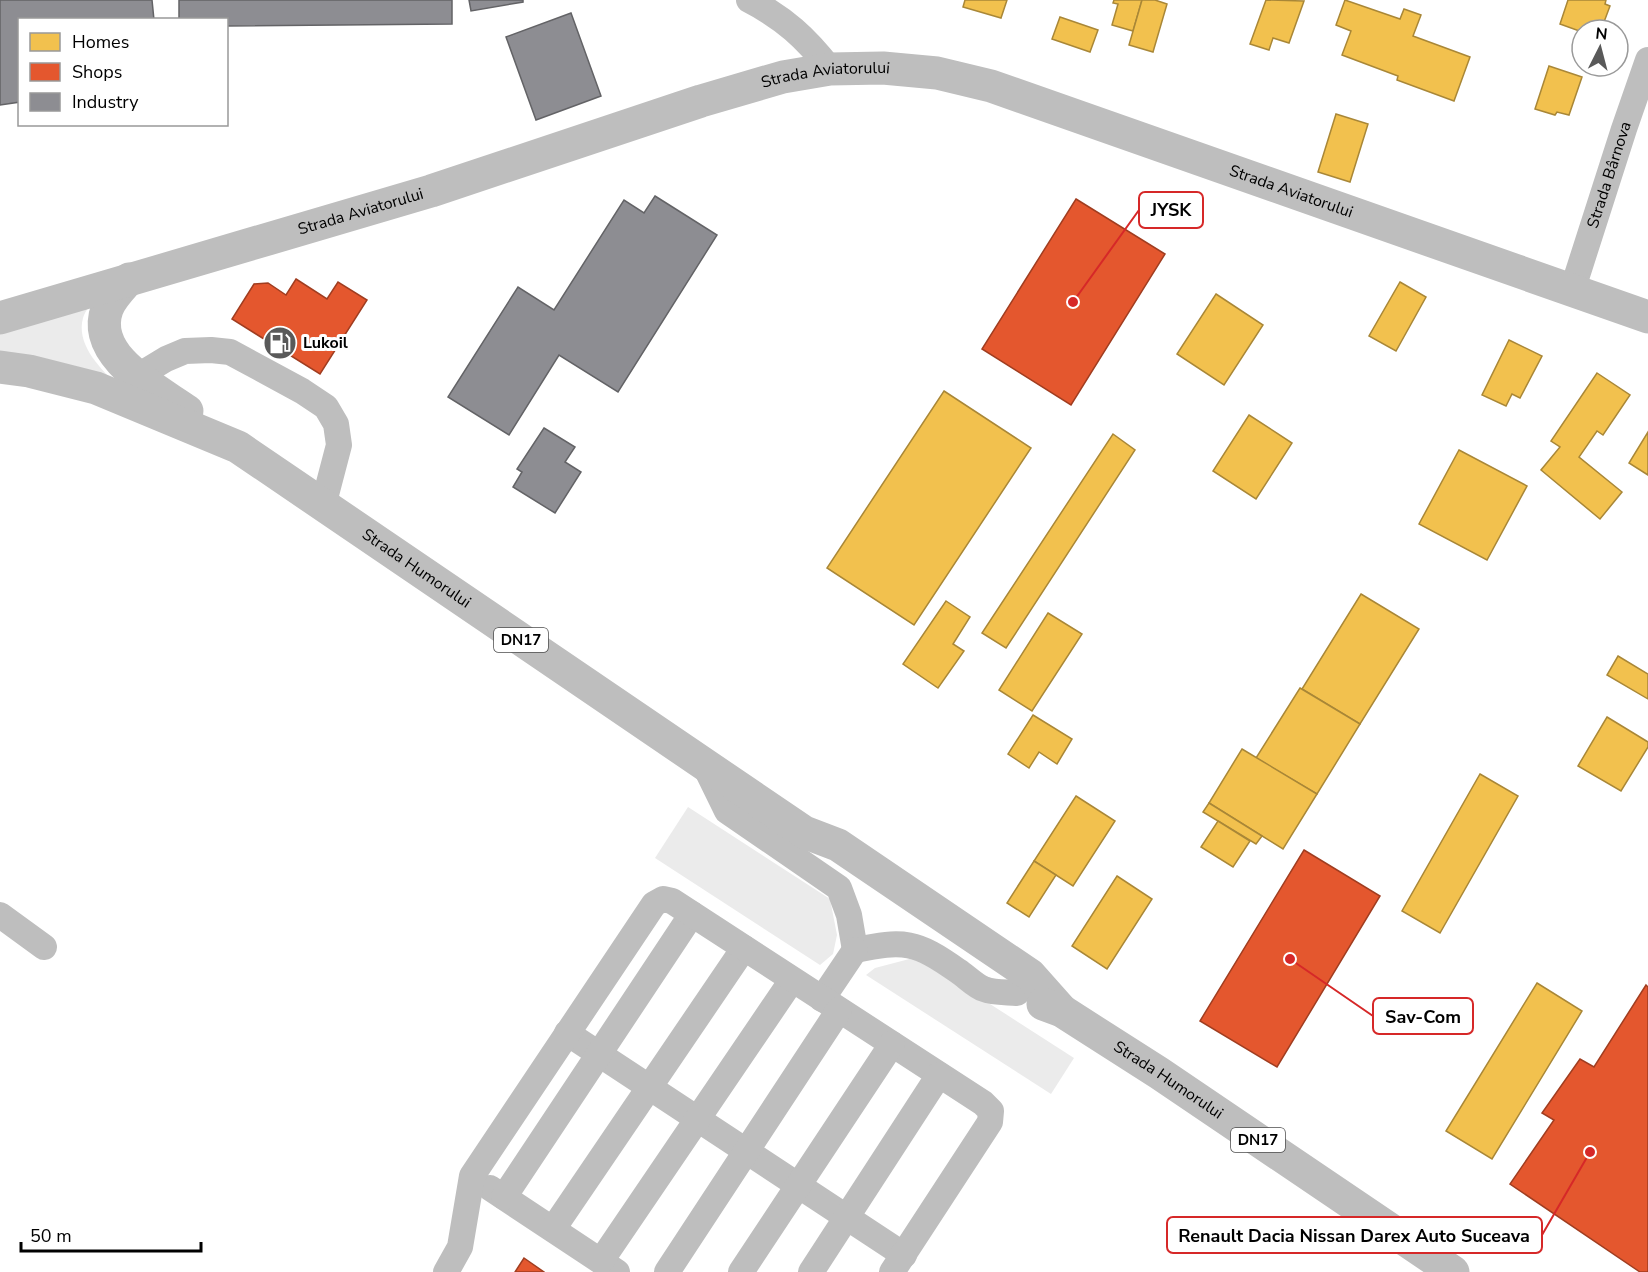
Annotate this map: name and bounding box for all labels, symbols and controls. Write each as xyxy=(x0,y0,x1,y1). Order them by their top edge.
legend xyxy=(18,18,228,126)
north arrow xyxy=(1570,18,1630,78)
text: N xyxy=(1594,23,1609,46)
text: Homes xyxy=(72,30,129,54)
street label: Strada Aviatorului xyxy=(759,57,891,94)
text: Shops xyxy=(72,60,122,84)
text: Industry xyxy=(72,90,139,114)
street label: Strada Bârnova xyxy=(1582,118,1637,231)
street label: Strada Aviatorului xyxy=(1226,160,1356,223)
street label: Strada Aviatorului xyxy=(295,183,426,241)
callout: JYSK xyxy=(1139,192,1203,228)
text: JYSK xyxy=(1150,198,1192,222)
fuel station icon: Lukoil xyxy=(262,325,298,361)
place label: Lukoil xyxy=(303,332,348,354)
street label: Strada Humorului xyxy=(358,523,475,613)
road number: DN17 xyxy=(494,628,548,652)
callout: Sav-Com xyxy=(1373,998,1473,1034)
text: Sav-Com xyxy=(1385,1005,1461,1029)
street label: Strada Humorului xyxy=(1109,1036,1228,1124)
road number: DN17 xyxy=(1231,1128,1285,1152)
scale bar xyxy=(21,1215,201,1253)
callout: Renault Dacia Nissan Darex Auto Suceava xyxy=(1167,1217,1542,1253)
text: 50 m xyxy=(30,1224,72,1248)
text: Renault Dacia Nissan Darex Auto Suceava xyxy=(1178,1224,1530,1248)

